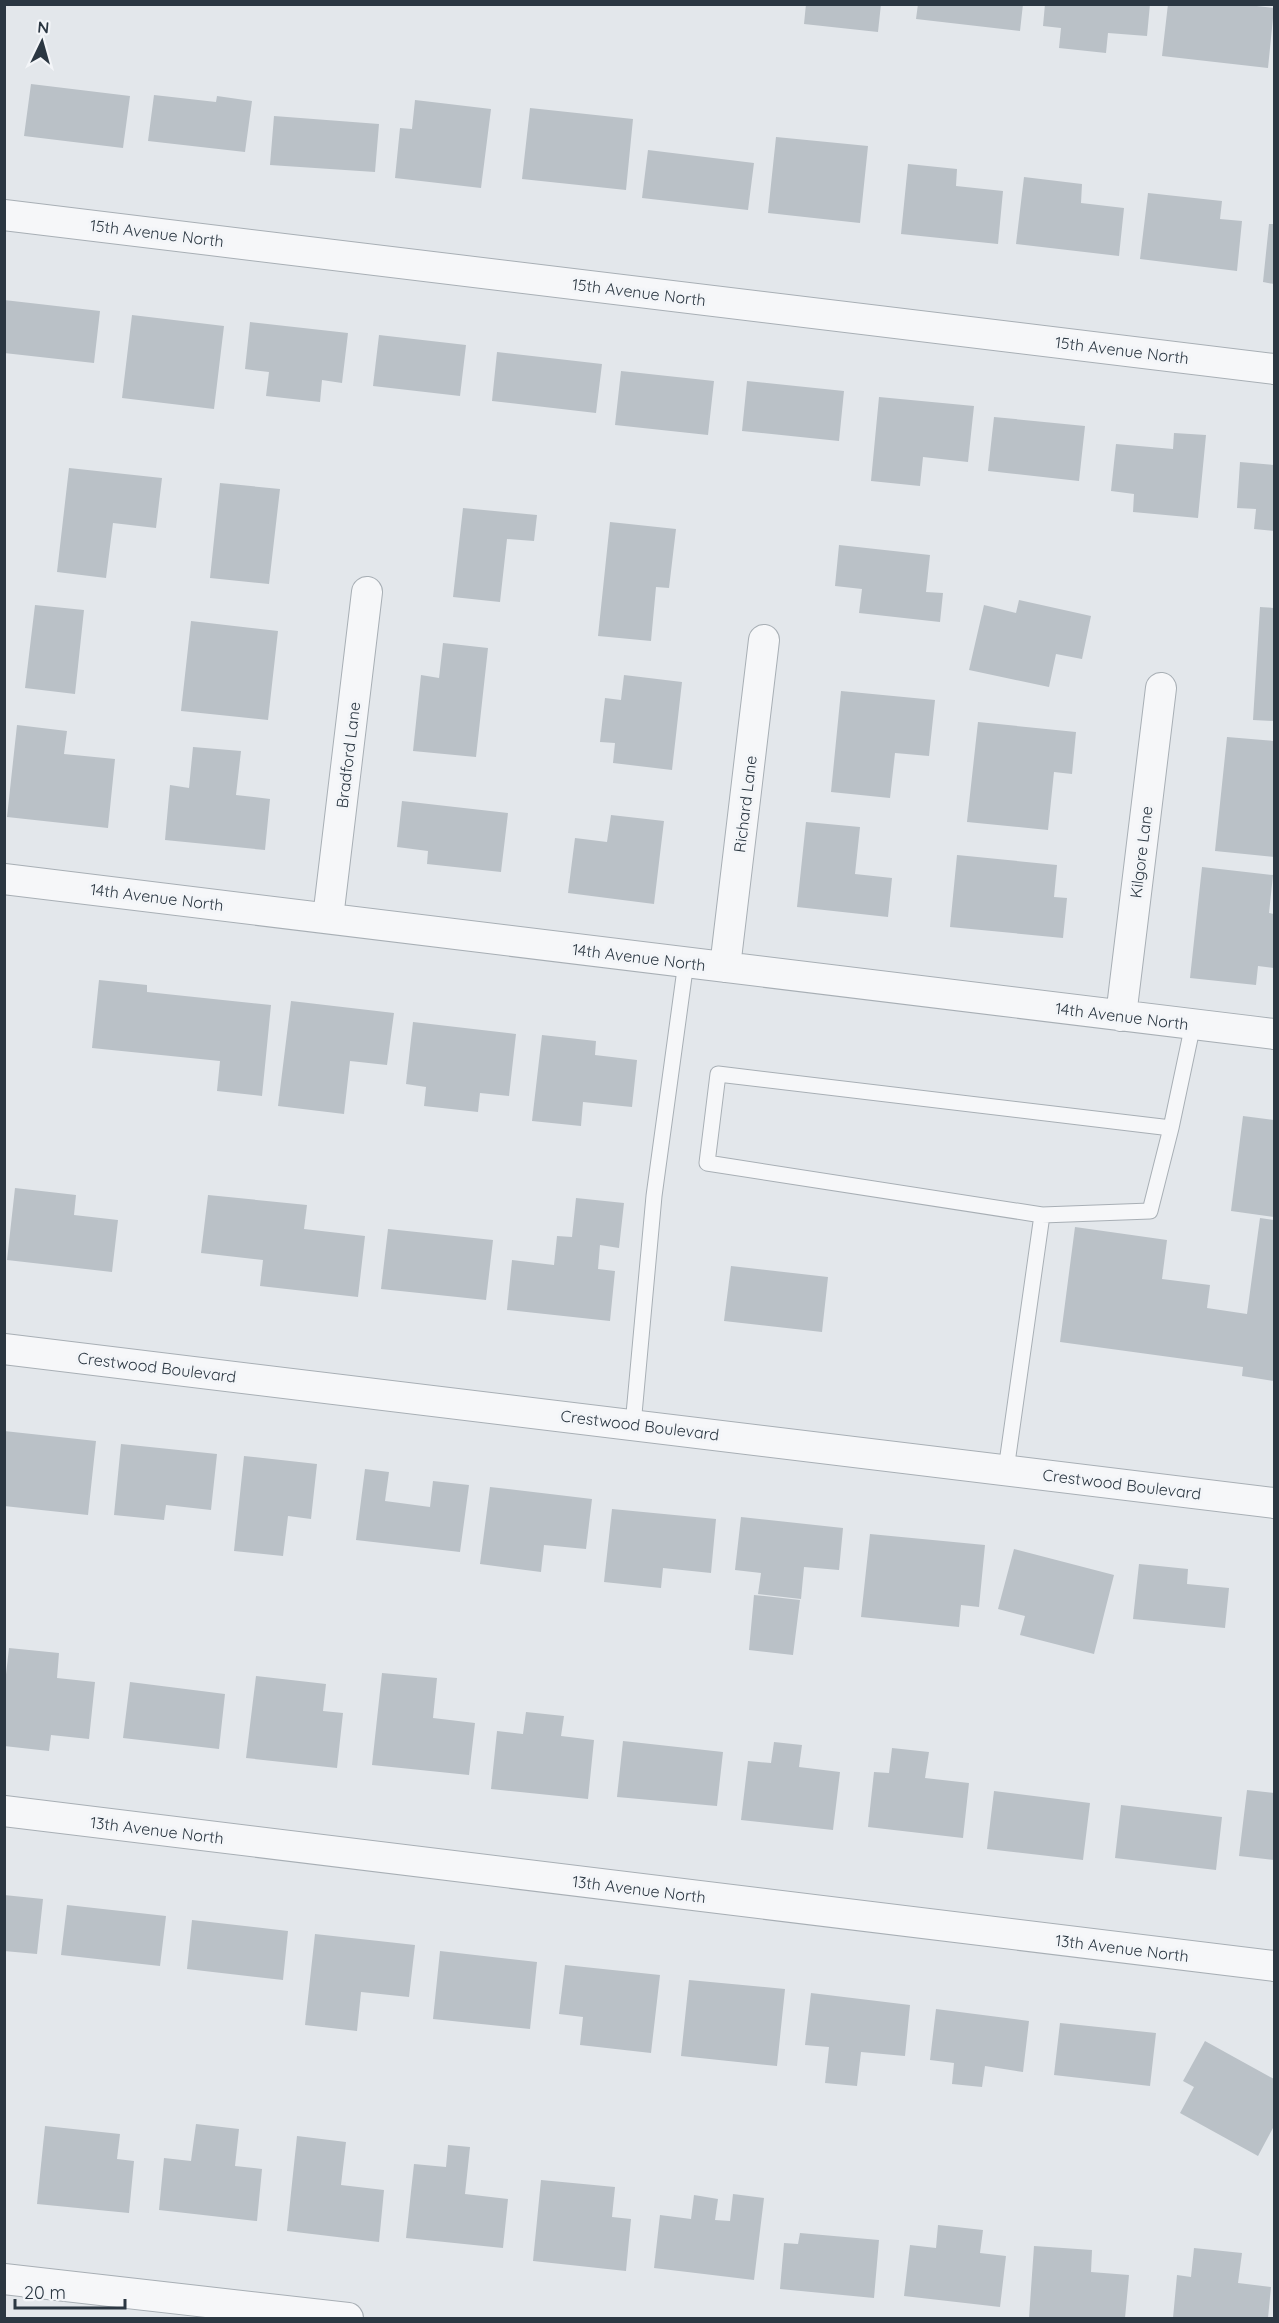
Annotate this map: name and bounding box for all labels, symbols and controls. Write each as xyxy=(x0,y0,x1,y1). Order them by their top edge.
north arrow xyxy=(12,12,72,72)
text: N xyxy=(37,17,50,38)
street label: 15th Avenue North xyxy=(89,215,225,251)
street label: 15th Avenue North xyxy=(571,274,707,310)
street label: 15th Avenue North xyxy=(1054,332,1190,368)
street label: Bradford Lane xyxy=(332,701,364,809)
street label: Richard Lane xyxy=(729,754,761,854)
street label: Kilgore Lane xyxy=(1125,805,1157,899)
street label: 14th Avenue North xyxy=(89,879,225,915)
street label: 14th Avenue North xyxy=(571,939,707,975)
street label: 14th Avenue North xyxy=(1054,998,1190,1034)
street label: Crestwood Boulevard xyxy=(77,1347,237,1387)
street label: Crestwood Boulevard xyxy=(560,1405,720,1445)
street label: Crestwood Boulevard xyxy=(1042,1464,1202,1504)
street label: 13th Avenue North xyxy=(89,1812,225,1848)
street label: 13th Avenue North xyxy=(571,1871,707,1907)
street label: 13th Avenue North xyxy=(1054,1930,1190,1966)
scale bar xyxy=(15,2272,124,2310)
text: 20 m xyxy=(24,2281,66,2304)

